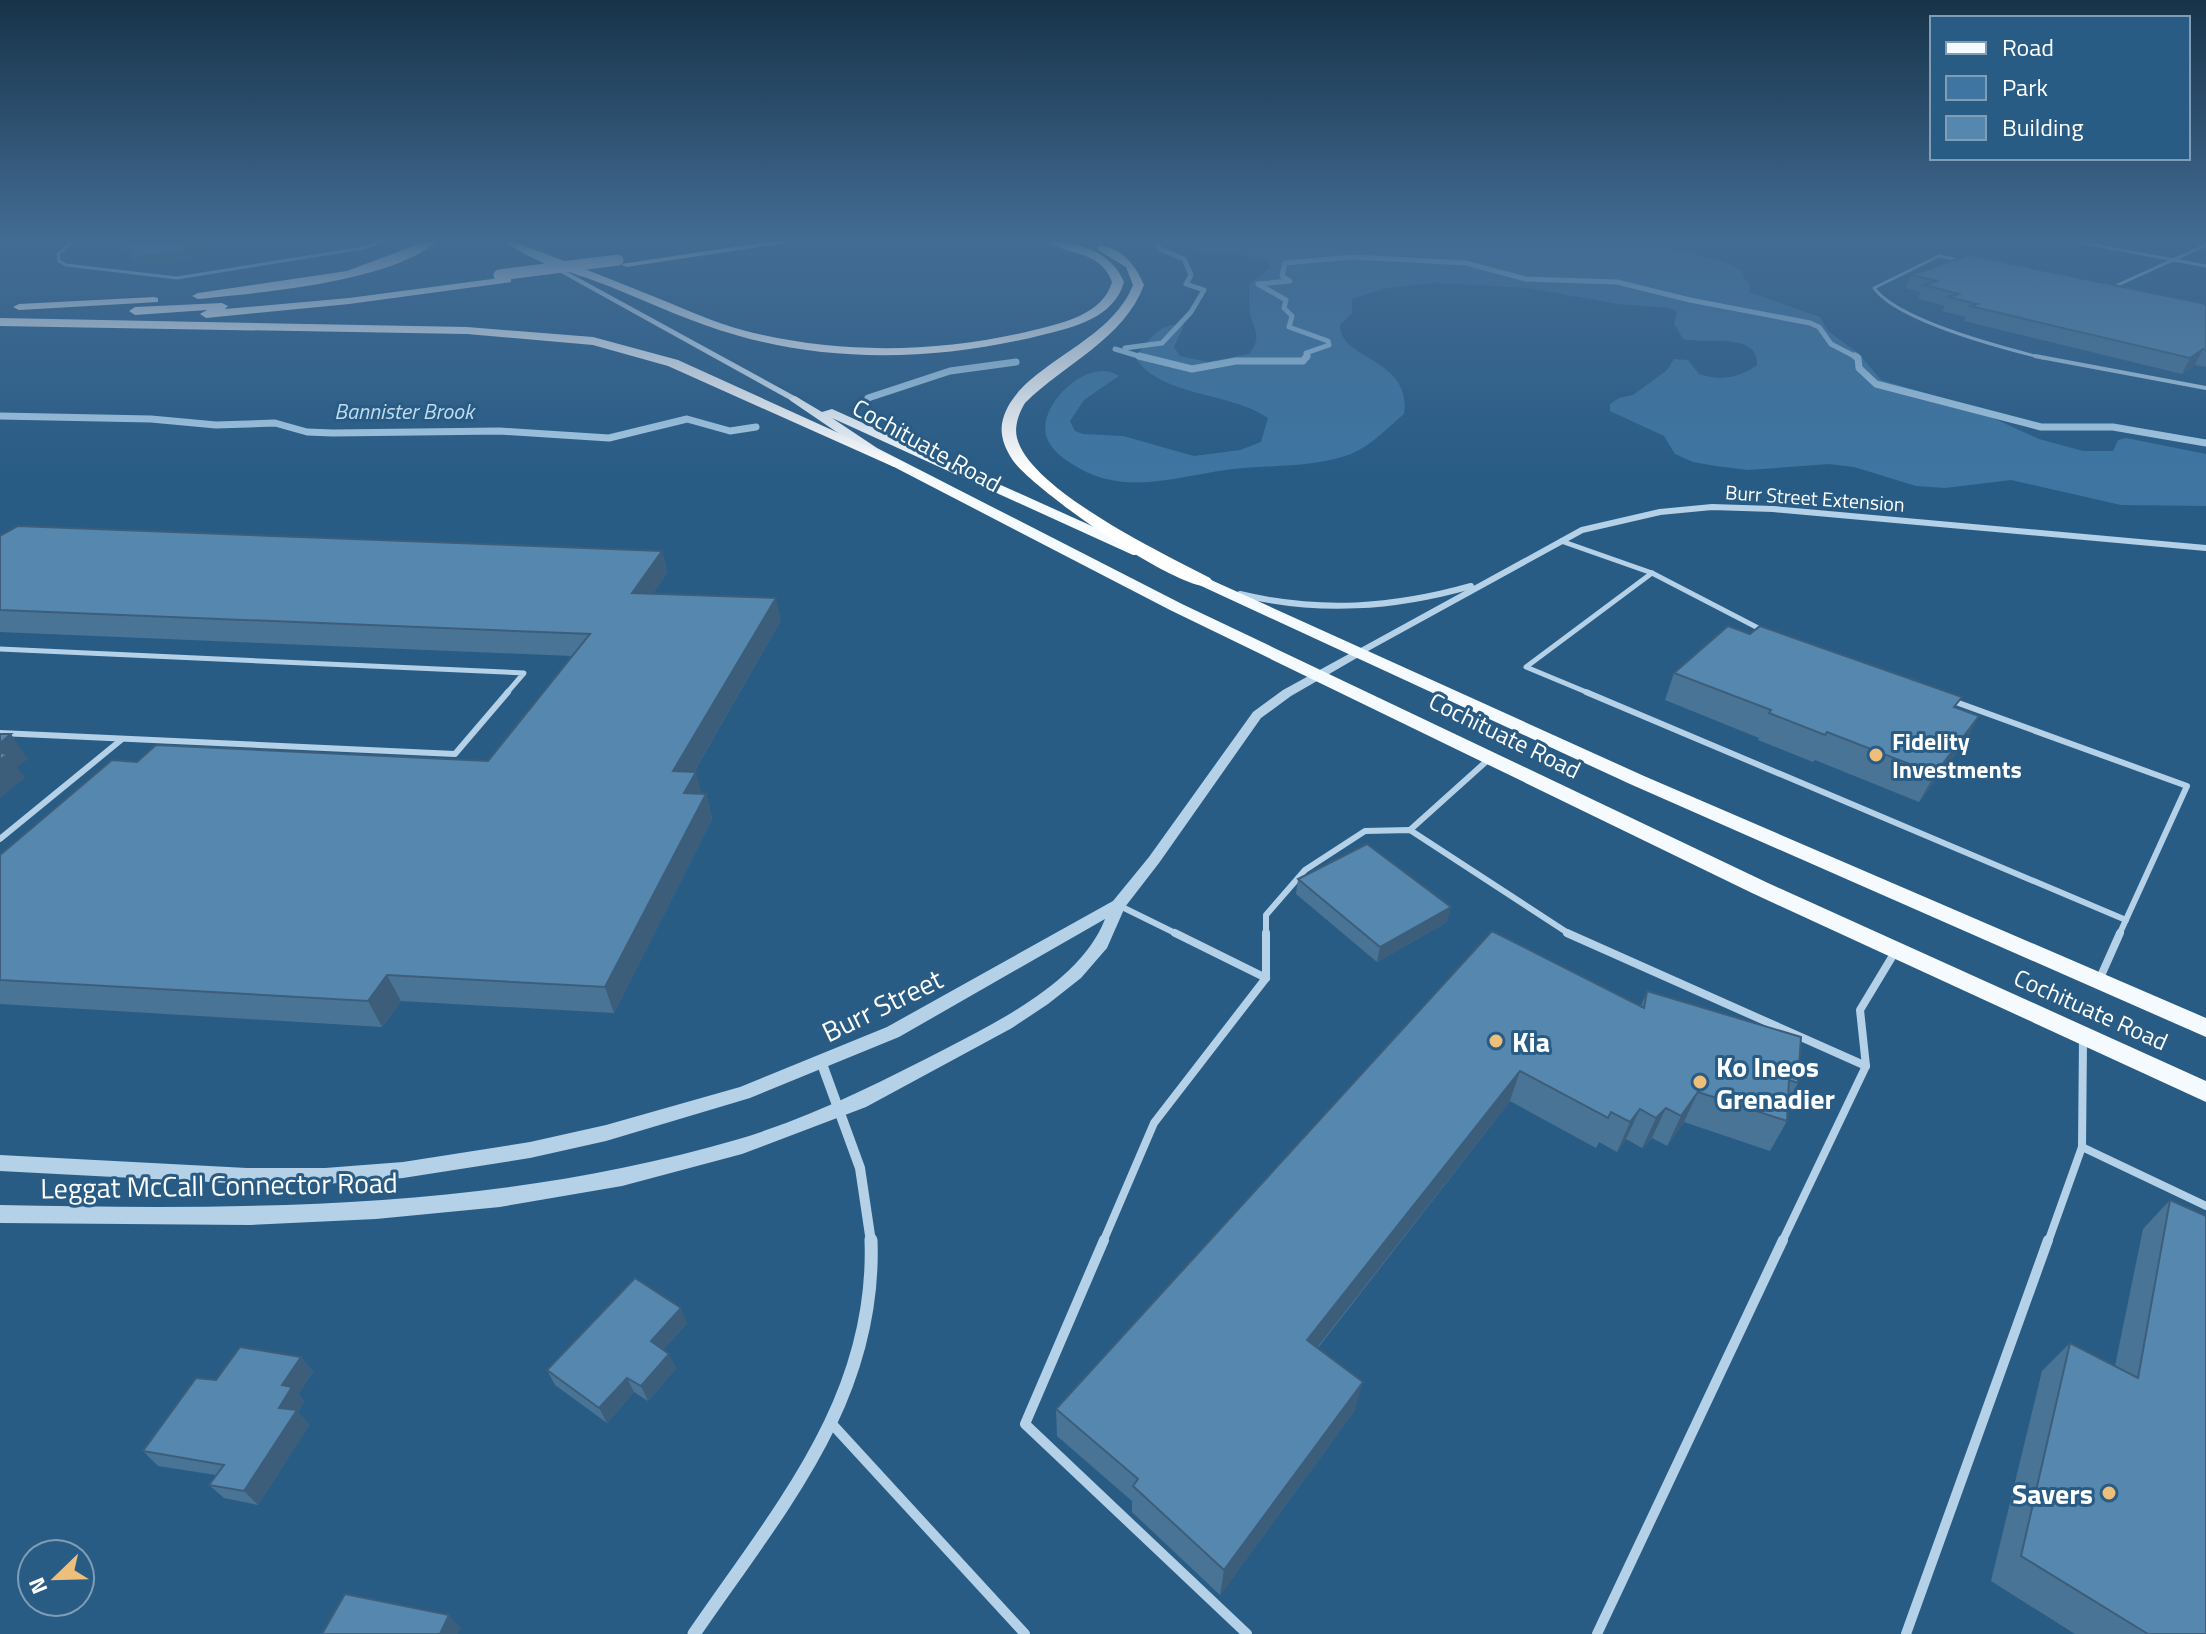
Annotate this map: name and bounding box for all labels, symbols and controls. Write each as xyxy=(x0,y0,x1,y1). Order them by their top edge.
legend xyxy=(1930,16,2190,160)
text: Road xyxy=(2002,29,2054,65)
text: Park xyxy=(2002,69,2048,105)
text: Building xyxy=(2002,109,2084,145)
street label: Cochituate Road xyxy=(846,389,1008,501)
water label: Bannister Brook xyxy=(334,394,476,428)
street label: Burr Street Extension xyxy=(1724,476,1906,520)
street label: Cochituate Road xyxy=(1423,683,1587,787)
place label: Fidelity Investments xyxy=(1892,723,2022,787)
marker: Fidelity Investments xyxy=(1867,746,1885,764)
street label: Burr Street xyxy=(814,957,950,1053)
street label: Cochituate Road xyxy=(2008,959,2174,1059)
place label: Kia xyxy=(1512,1020,1550,1063)
marker: Kia xyxy=(1487,1032,1505,1050)
place label: Ko Ineos Grenadier xyxy=(1716,1045,1835,1120)
marker: Ko Ineos Grenadier xyxy=(1691,1073,1709,1091)
street label: Leggat McCall Connector Road xyxy=(40,1160,398,1210)
place label: Savers xyxy=(2012,1472,2093,1515)
marker: Savers xyxy=(2100,1484,2118,1502)
north arrow xyxy=(16,1538,96,1618)
text: N xyxy=(19,1572,56,1599)

